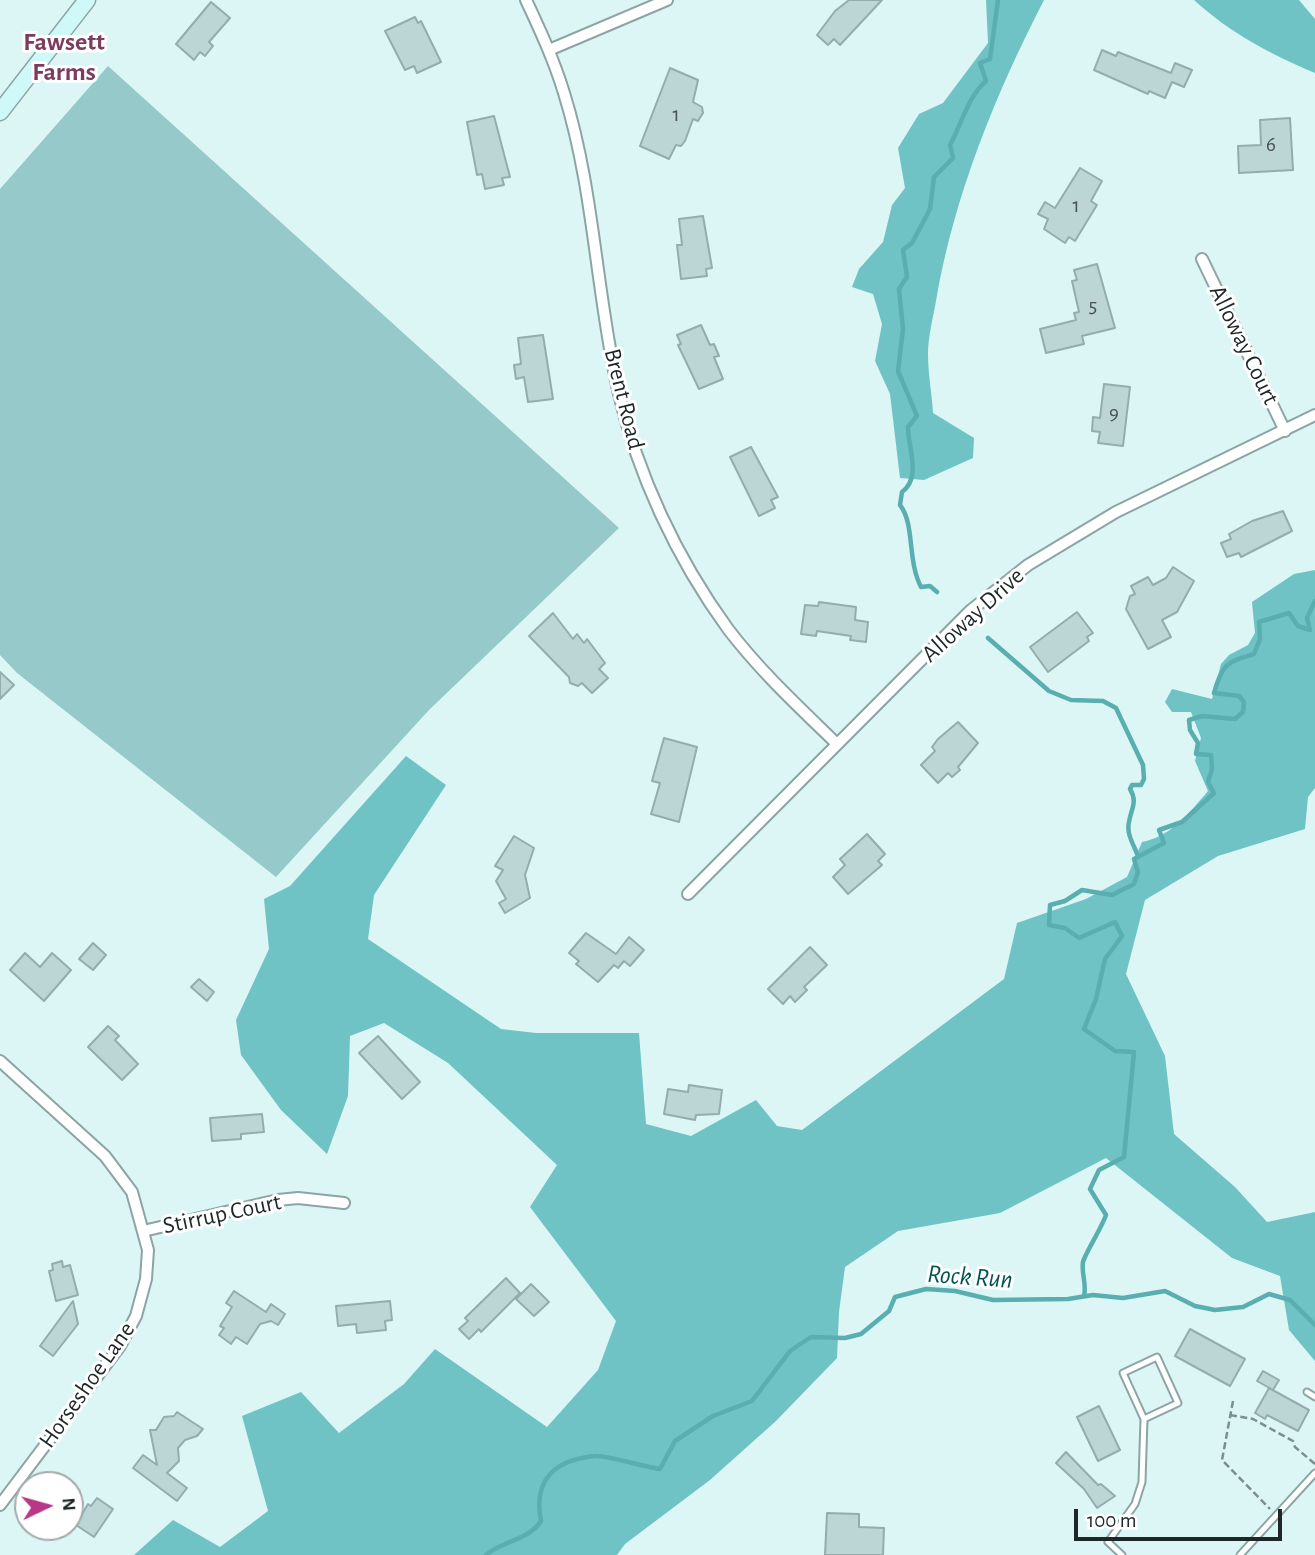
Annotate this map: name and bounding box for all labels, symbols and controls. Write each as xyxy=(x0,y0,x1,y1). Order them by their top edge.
district label: Fawsett Farms xyxy=(23,26,105,88)
house number: 1 xyxy=(672,102,680,128)
house number: 6 xyxy=(1266,132,1276,158)
house number: 1 xyxy=(1072,193,1080,219)
street label: Alloway Court xyxy=(1203,281,1285,409)
house number: 5 xyxy=(1089,293,1097,319)
street label: Brent Road xyxy=(598,345,650,453)
house number: 9 xyxy=(1109,400,1119,426)
street label: Alloway Drive xyxy=(916,562,1030,668)
street label: Stirrup Court xyxy=(160,1187,284,1241)
water label: Rock Run xyxy=(926,1258,1014,1296)
street label: Horseshoe Lane xyxy=(33,1316,141,1454)
north arrow xyxy=(14,1471,84,1541)
scale bar xyxy=(1077,1496,1285,1540)
text: N xyxy=(58,1497,78,1512)
text: 100 m xyxy=(1087,1510,1137,1531)

